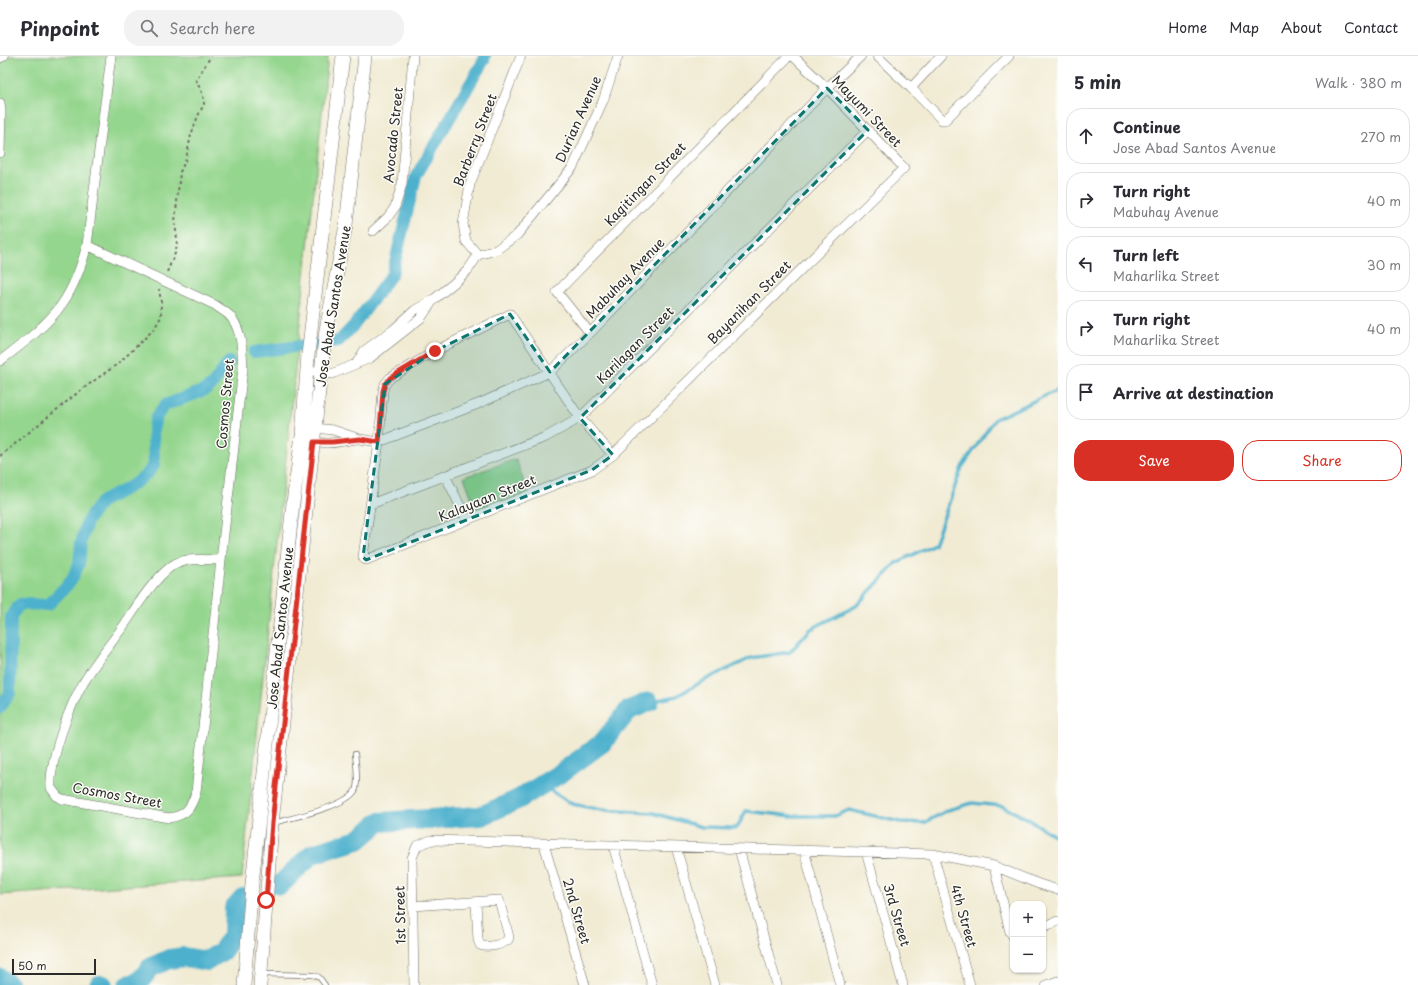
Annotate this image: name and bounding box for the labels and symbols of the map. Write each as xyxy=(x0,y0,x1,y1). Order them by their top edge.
street label: Mayumi Street xyxy=(828,71,907,151)
street label: Durian Avenue xyxy=(550,72,605,165)
street label: Avocado Street xyxy=(378,86,407,184)
street label: Barberry Street xyxy=(448,91,501,189)
street label: Kagitingan Street xyxy=(600,137,690,230)
street label: Jose Abad Santos Avenue xyxy=(310,224,355,388)
street label: Mabuhay Avenue xyxy=(581,233,668,322)
street label: Bayanihan Street xyxy=(703,256,795,348)
street label: Karilagan Street xyxy=(592,302,678,388)
route end xyxy=(426,342,444,360)
street label: Cosmos Street xyxy=(211,358,238,450)
street label: Kalayaan Street xyxy=(435,469,538,526)
street label: Jose Abad Santos Avenue xyxy=(262,546,297,710)
street label: Cosmos Street xyxy=(71,777,163,812)
street label: 2nd Street xyxy=(559,876,596,946)
street label: 3rd Street xyxy=(879,881,916,949)
street label: 4th Street xyxy=(946,882,982,949)
street label: 1st Street xyxy=(389,886,410,944)
route start xyxy=(257,891,275,909)
scale bar xyxy=(12,957,96,976)

